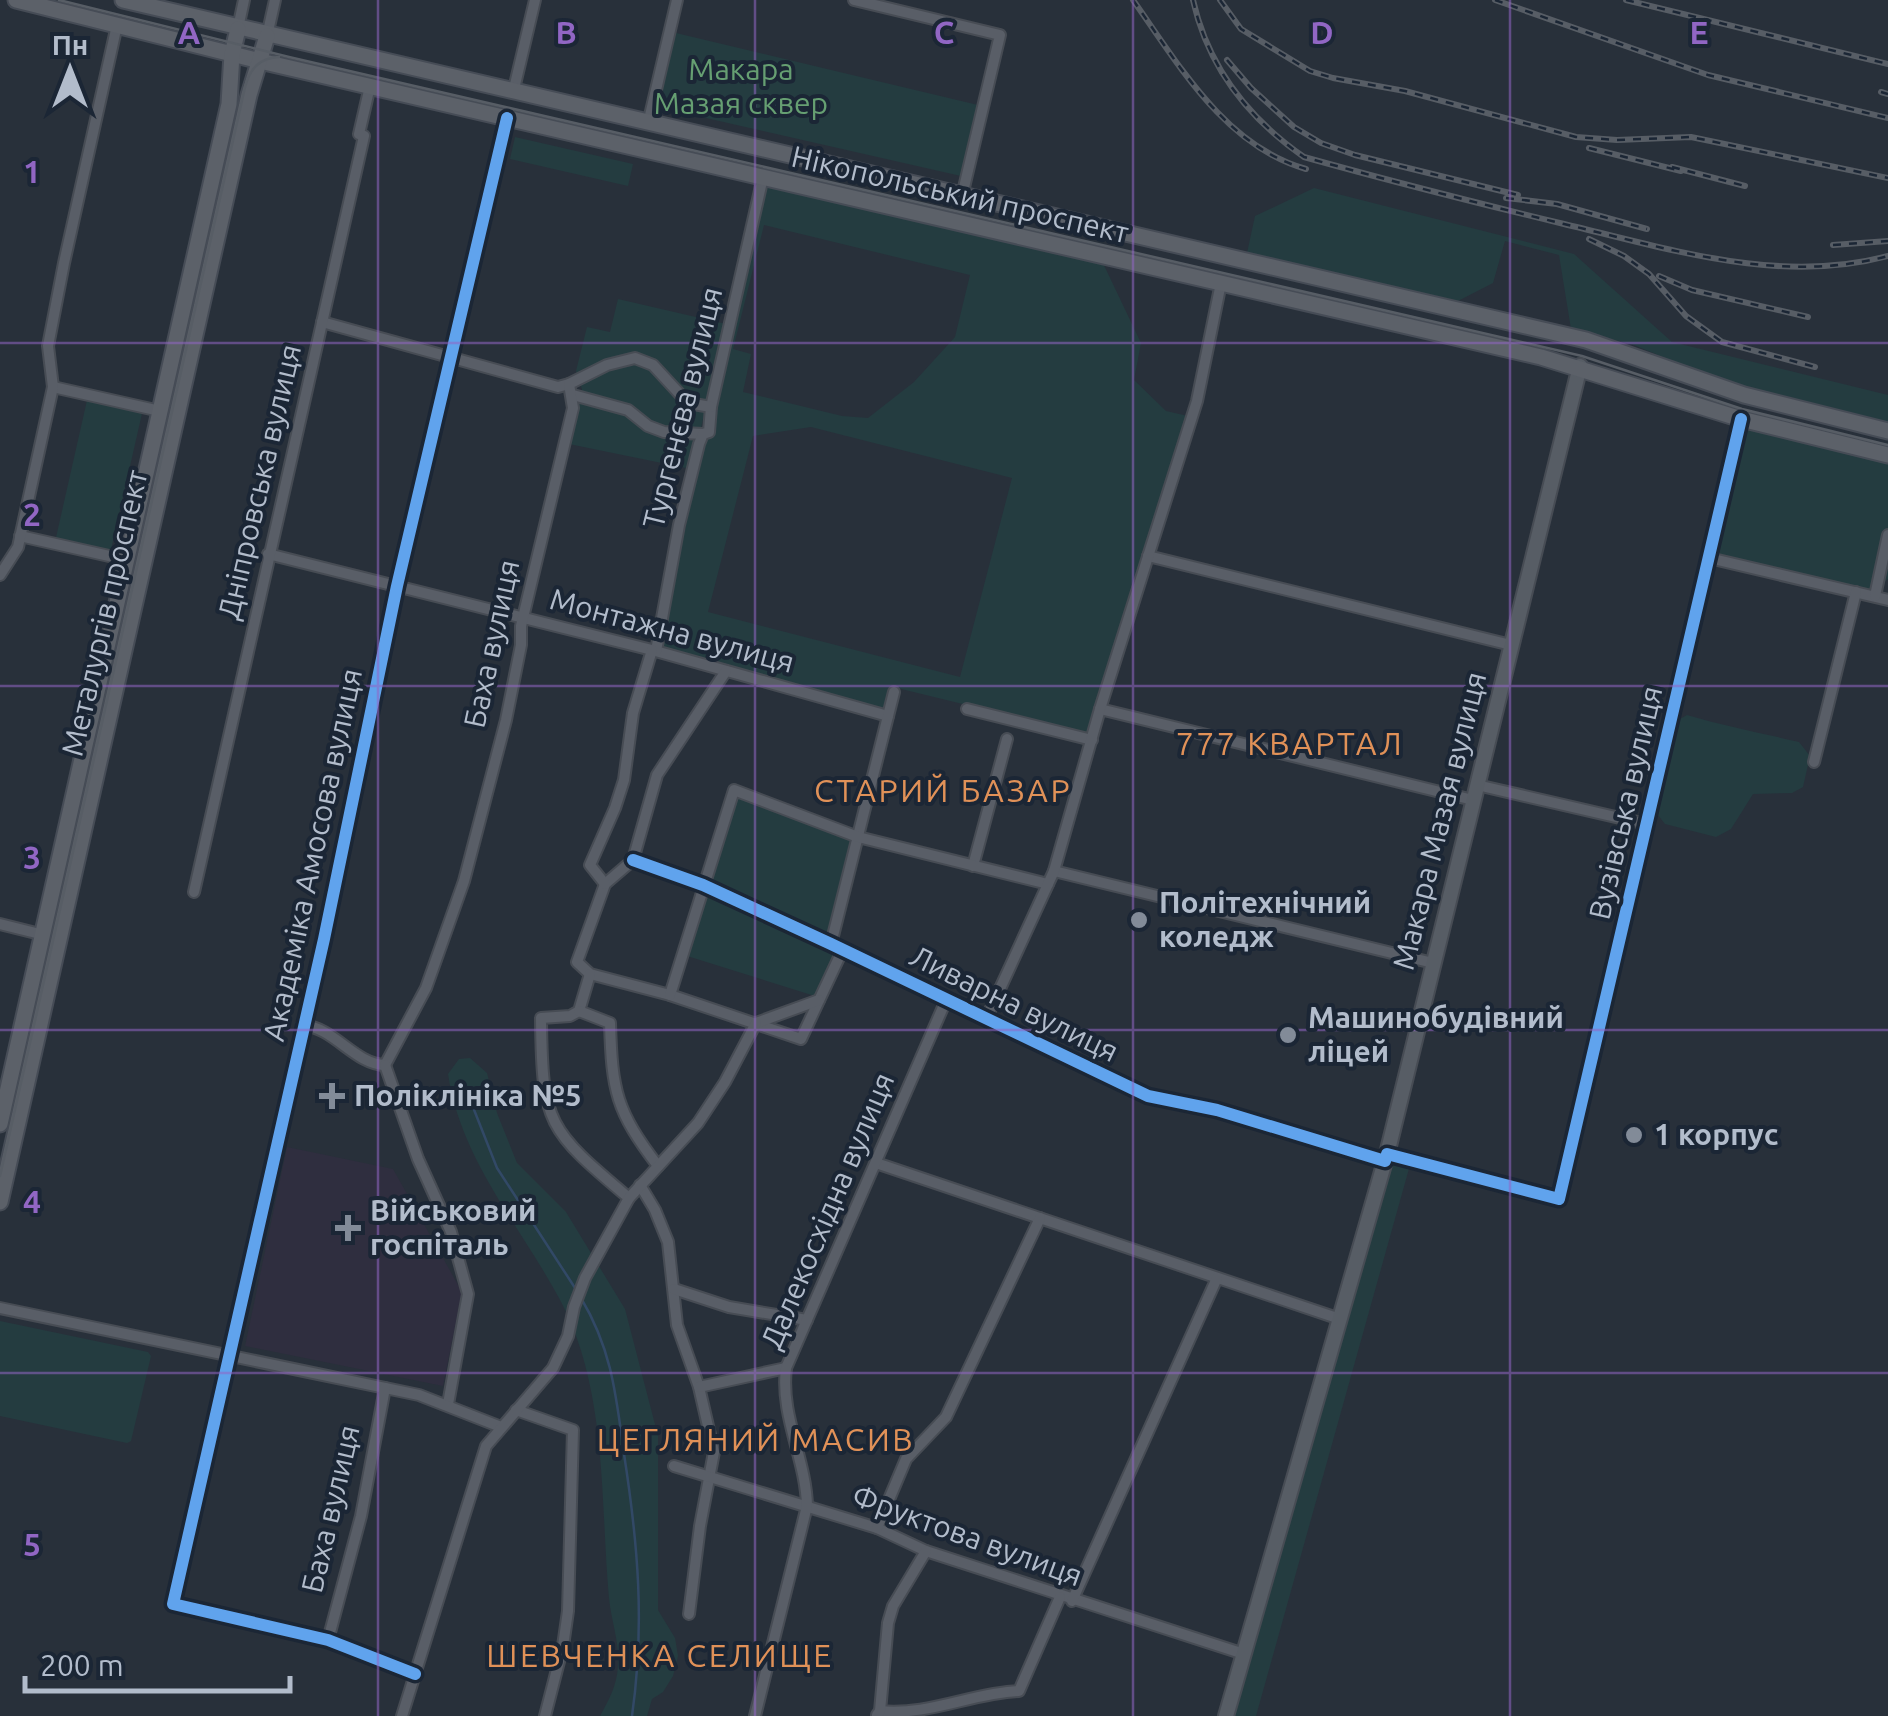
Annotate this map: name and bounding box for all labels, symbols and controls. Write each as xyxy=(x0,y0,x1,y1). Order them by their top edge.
text: A xyxy=(178,14,201,50)
text: B xyxy=(555,14,577,50)
text: C xyxy=(934,14,954,50)
text: D xyxy=(1310,14,1334,50)
text: E xyxy=(1689,14,1709,50)
north arrow xyxy=(20,20,120,120)
text: Пн xyxy=(52,29,88,60)
park label: Макара Мазая сквер xyxy=(654,52,828,120)
street label: Нікопольський проспект xyxy=(788,139,1132,249)
text: 1 xyxy=(23,153,41,189)
street label: Тургенєва вулиця xyxy=(636,284,728,532)
street label: Дніпровська вулиця xyxy=(211,341,307,623)
street label: Металургів проспект xyxy=(55,466,154,759)
text: 2 xyxy=(23,496,41,532)
street label: Баха вулиця xyxy=(457,557,525,731)
street label: Монтажна вулиця xyxy=(546,581,798,679)
street label: Академіка Амосова вулиця xyxy=(256,666,368,1044)
street label: Макара Мазая вулиця xyxy=(1386,668,1493,973)
street label: Вузівська вулиця xyxy=(1582,683,1668,923)
district label: 777 КВАРТАЛ xyxy=(1176,725,1404,761)
district label: СТАРИЙ БАЗАР xyxy=(814,772,1072,808)
text: 3 xyxy=(23,839,41,875)
place label: Політехнічний коледж xyxy=(1159,885,1371,953)
marker: Політехнічний коледж xyxy=(1128,909,1150,931)
street label: Ливарна вулиця xyxy=(905,938,1124,1068)
place label: Машинобудівний ліцей xyxy=(1308,1000,1564,1068)
marker: Машинобудівний ліцей xyxy=(1277,1024,1299,1046)
street label: Далекосхідна вулиця xyxy=(754,1068,901,1354)
place label: Поліклініка №5 xyxy=(354,1078,582,1112)
marker: Поліклініка №5 xyxy=(319,1083,345,1109)
place label: 1 корпус xyxy=(1654,1117,1778,1151)
marker: 1 корпус xyxy=(1623,1124,1645,1146)
text: 4 xyxy=(23,1183,41,1219)
place label: Військовий госпіталь xyxy=(370,1193,536,1261)
marker: Військовий госпіталь xyxy=(335,1215,361,1241)
district label: ЦЕГЛЯНИЙ МАСИВ xyxy=(597,1421,915,1457)
street label: Баха вулиця xyxy=(294,1422,366,1596)
street label: Фруктова вулиця xyxy=(848,1478,1087,1592)
text: 5 xyxy=(23,1526,41,1562)
scale bar xyxy=(25,1631,290,1693)
district label: ШЕВЧЕНКА СЕЛИЩЕ xyxy=(486,1637,834,1673)
text: 200 m xyxy=(40,1648,124,1682)

